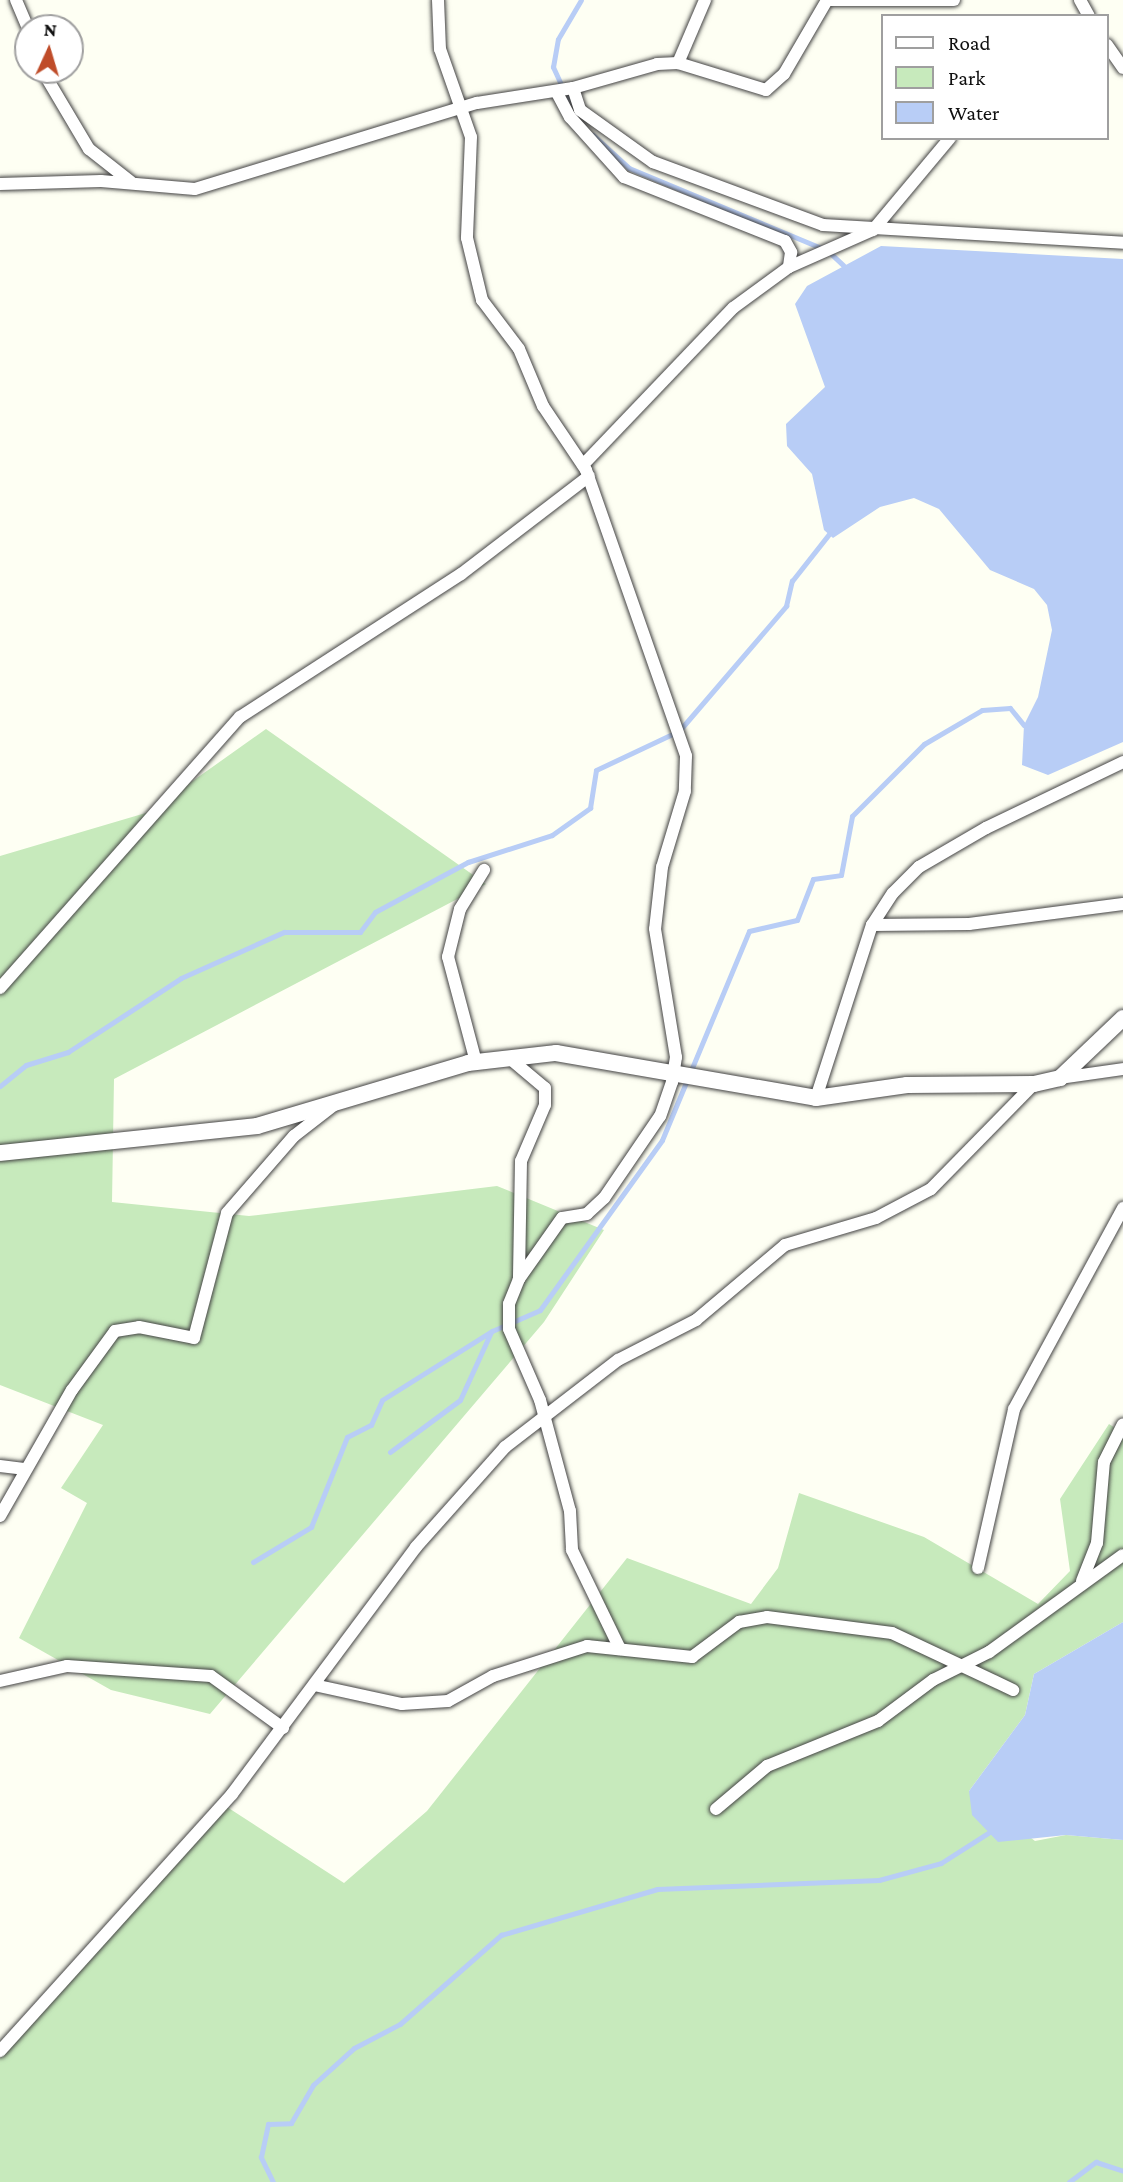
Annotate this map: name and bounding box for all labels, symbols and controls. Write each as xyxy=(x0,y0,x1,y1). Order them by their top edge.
north arrow xyxy=(14,14,84,84)
legend xyxy=(881,14,1109,140)
text: N xyxy=(43,19,58,40)
text: Road xyxy=(948,31,991,55)
text: Park xyxy=(948,66,985,90)
text: Water xyxy=(948,101,1000,125)

